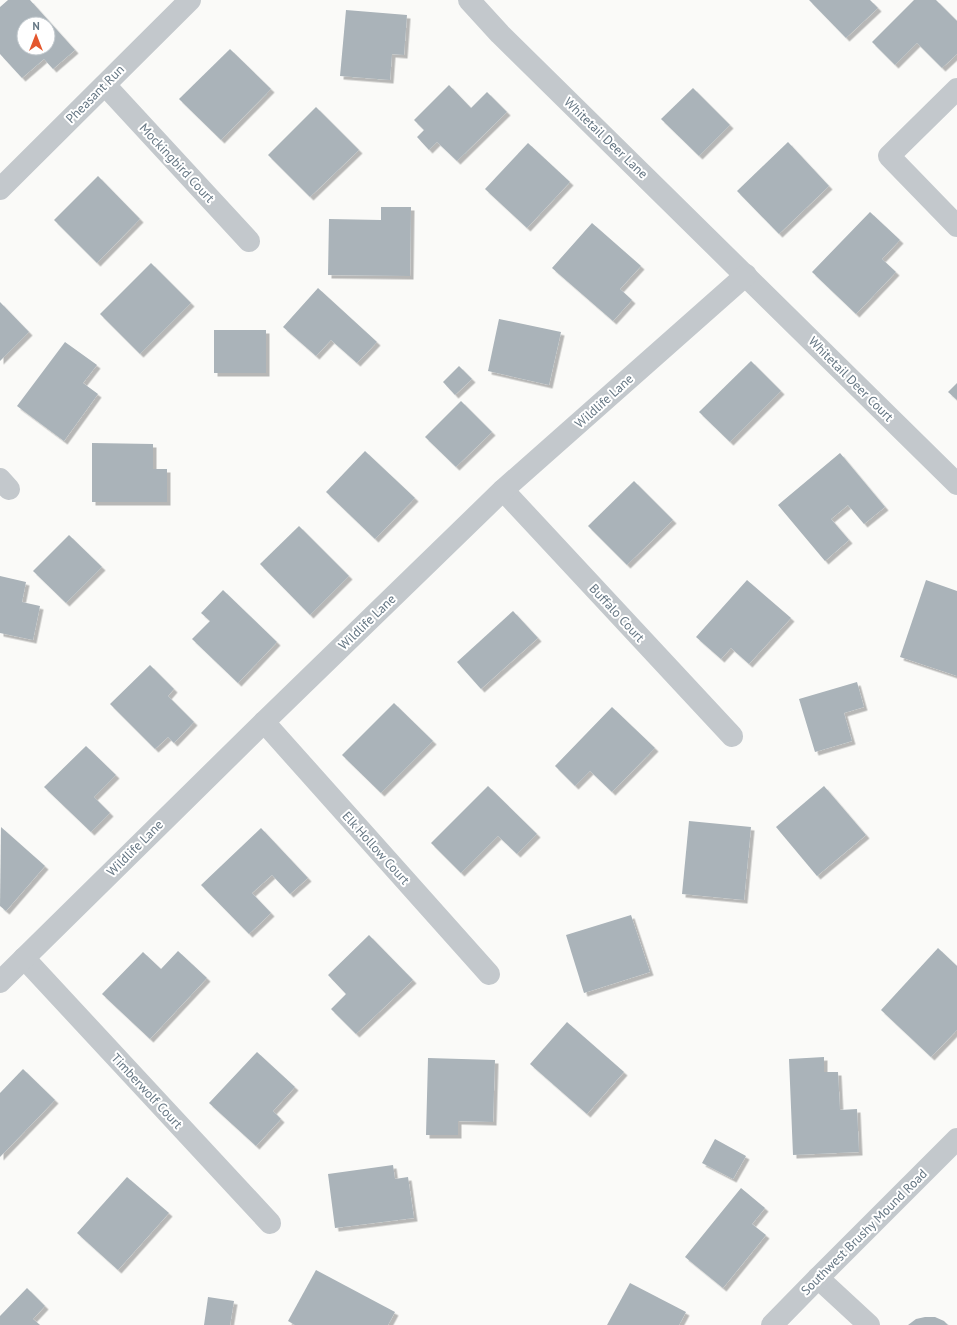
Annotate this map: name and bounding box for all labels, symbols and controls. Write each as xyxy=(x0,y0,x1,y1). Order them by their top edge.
north arrow xyxy=(16,16,56,56)
text: N xyxy=(32,19,40,33)
street label: Pheasant Run xyxy=(62,61,128,127)
street label: Whitetail Deer Lane xyxy=(561,94,651,182)
street label: Mockingbird Court xyxy=(136,120,219,207)
street label: Whitetail Deer Court xyxy=(805,333,898,426)
street label: Wildlife Lane xyxy=(571,370,637,432)
street label: Buffalo Court xyxy=(586,580,649,646)
street label: Wildlife Lane xyxy=(335,591,399,653)
street label: Elk Hollow Court xyxy=(339,808,414,889)
street label: Wildlife Lane xyxy=(103,816,167,880)
street label: Timberwolf Court xyxy=(108,1050,187,1133)
street label: Southwest Brushy Mound Road xyxy=(797,1165,931,1299)

